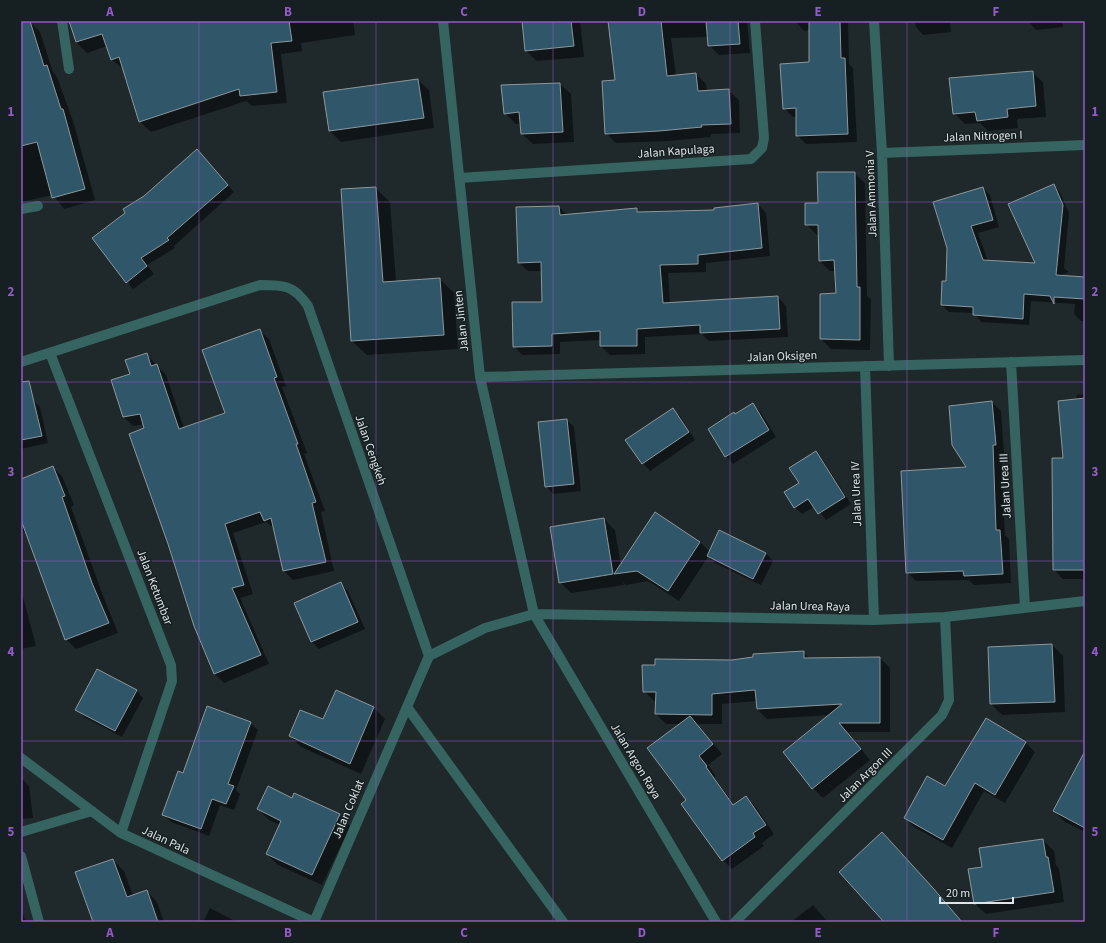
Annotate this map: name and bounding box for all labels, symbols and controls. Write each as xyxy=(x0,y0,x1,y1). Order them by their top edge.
text: A xyxy=(105,3,114,21)
text: B xyxy=(284,3,292,21)
text: C xyxy=(460,3,468,21)
text: D xyxy=(638,3,646,21)
text: E xyxy=(814,3,822,21)
text: F xyxy=(993,3,1000,21)
text: 1 xyxy=(8,103,15,121)
text: 1 xyxy=(1092,103,1099,121)
street label: Jalan Nitrogen I xyxy=(943,127,1023,146)
street label: Jalan Kapulaga xyxy=(637,140,715,163)
street label: Jalan Ammonia V xyxy=(861,149,882,238)
text: 2 xyxy=(8,283,15,301)
text: 2 xyxy=(1092,283,1099,301)
street label: Jalan Jinten xyxy=(450,289,473,352)
street label: Jalan Oksigen xyxy=(747,347,817,366)
street label: Jalan Cengkeh xyxy=(351,413,391,488)
street label: Jalan Urea III xyxy=(995,453,1016,519)
street label: Jalan Urea IV xyxy=(847,460,866,527)
text: 3 xyxy=(8,463,15,481)
text: 3 xyxy=(1092,463,1099,481)
street label: Jalan Ketumbar xyxy=(132,547,177,628)
street label: Jalan Urea Raya xyxy=(770,597,850,616)
text: 4 xyxy=(8,643,15,661)
text: 4 xyxy=(1092,643,1099,661)
street label: Jalan Argon Raya xyxy=(606,720,665,803)
street label: Jalan Argon III xyxy=(834,744,897,807)
street label: Jalan Coklat xyxy=(328,777,368,841)
street label: Jalan Pala xyxy=(139,822,193,859)
text: 5 xyxy=(8,823,15,841)
text: 5 xyxy=(1092,823,1099,841)
scale bar xyxy=(940,879,1013,905)
text: 20 m xyxy=(946,885,970,902)
text: A xyxy=(105,924,114,942)
text: B xyxy=(284,924,292,942)
text: C xyxy=(460,924,468,942)
text: D xyxy=(638,924,646,942)
text: E xyxy=(814,924,822,942)
text: F xyxy=(993,924,1000,942)

